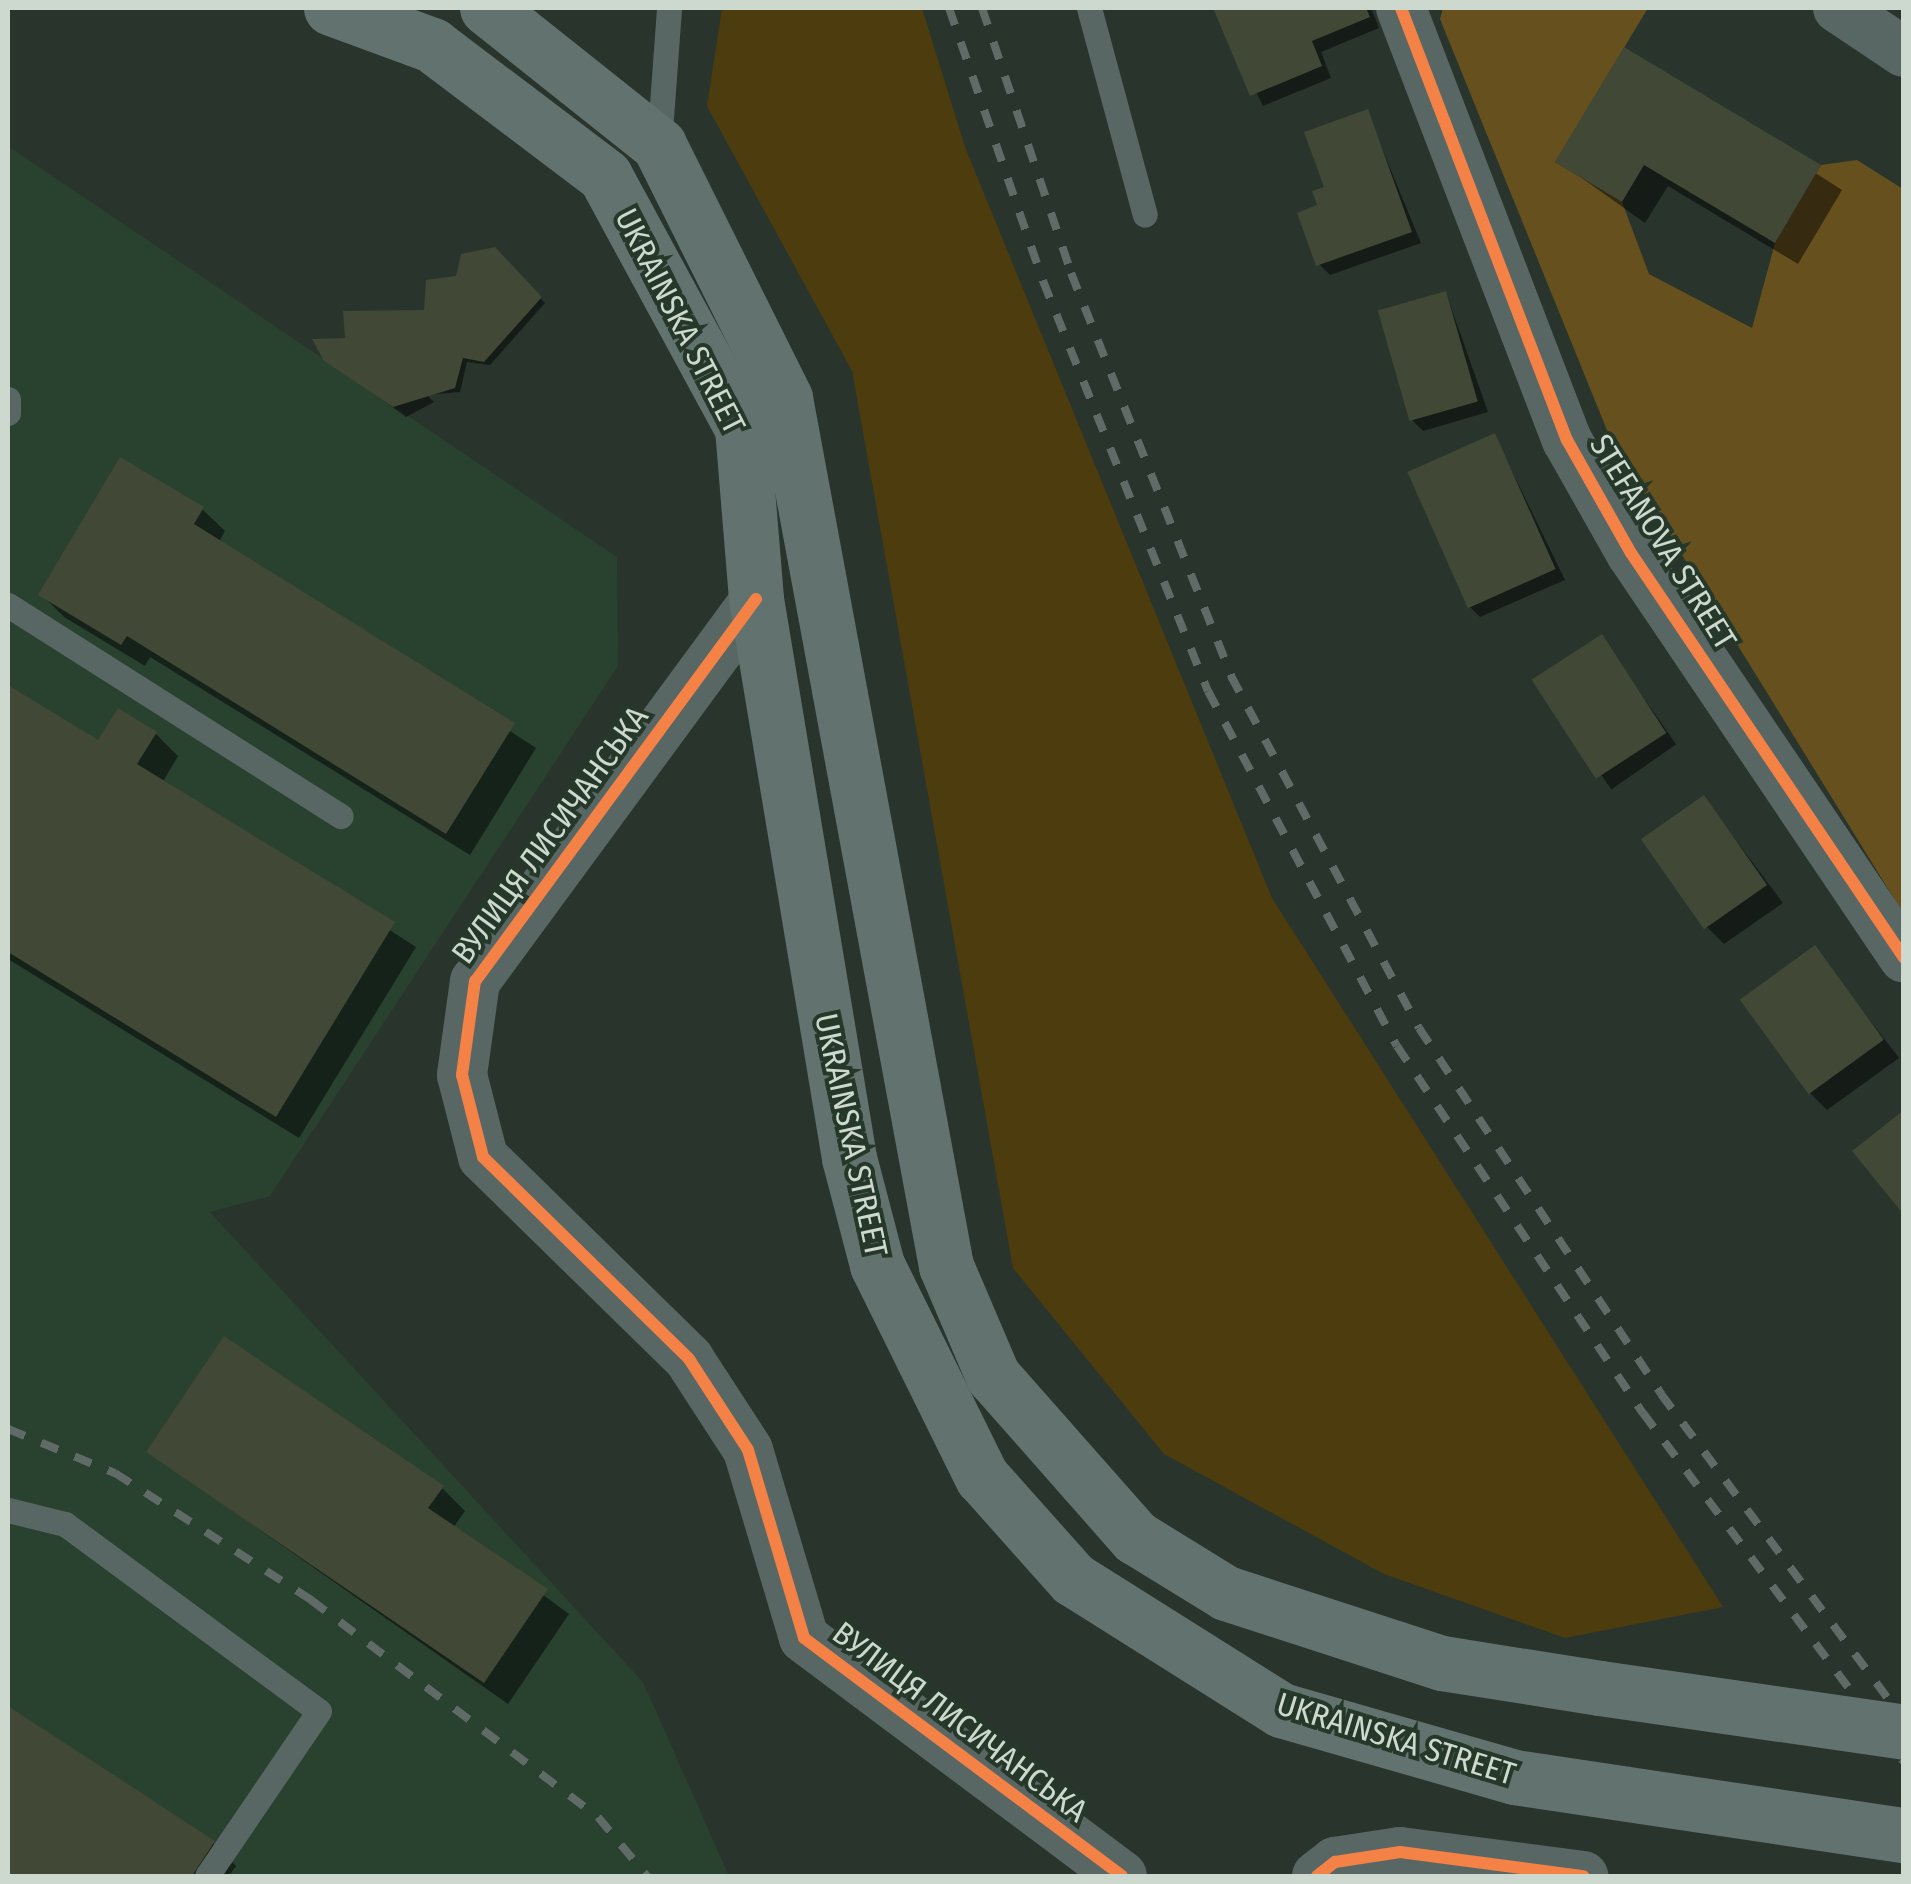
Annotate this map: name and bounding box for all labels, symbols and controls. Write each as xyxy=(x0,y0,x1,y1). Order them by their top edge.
street label: UKRAINSKA STREET xyxy=(607,202,753,440)
street label: STEFANOVA STREET xyxy=(1582,427,1744,657)
street label: ВУЛИЦЯ ЛИСИЧАНСЬКА xyxy=(444,699,656,971)
street label: UKRAINSKA STREET xyxy=(807,1010,895,1260)
street label: ВУЛИЦЯ ЛИСИЧАНСЬКА xyxy=(825,1614,1095,1830)
street label: UKRAINSKA STREET xyxy=(1272,1684,1520,1794)

